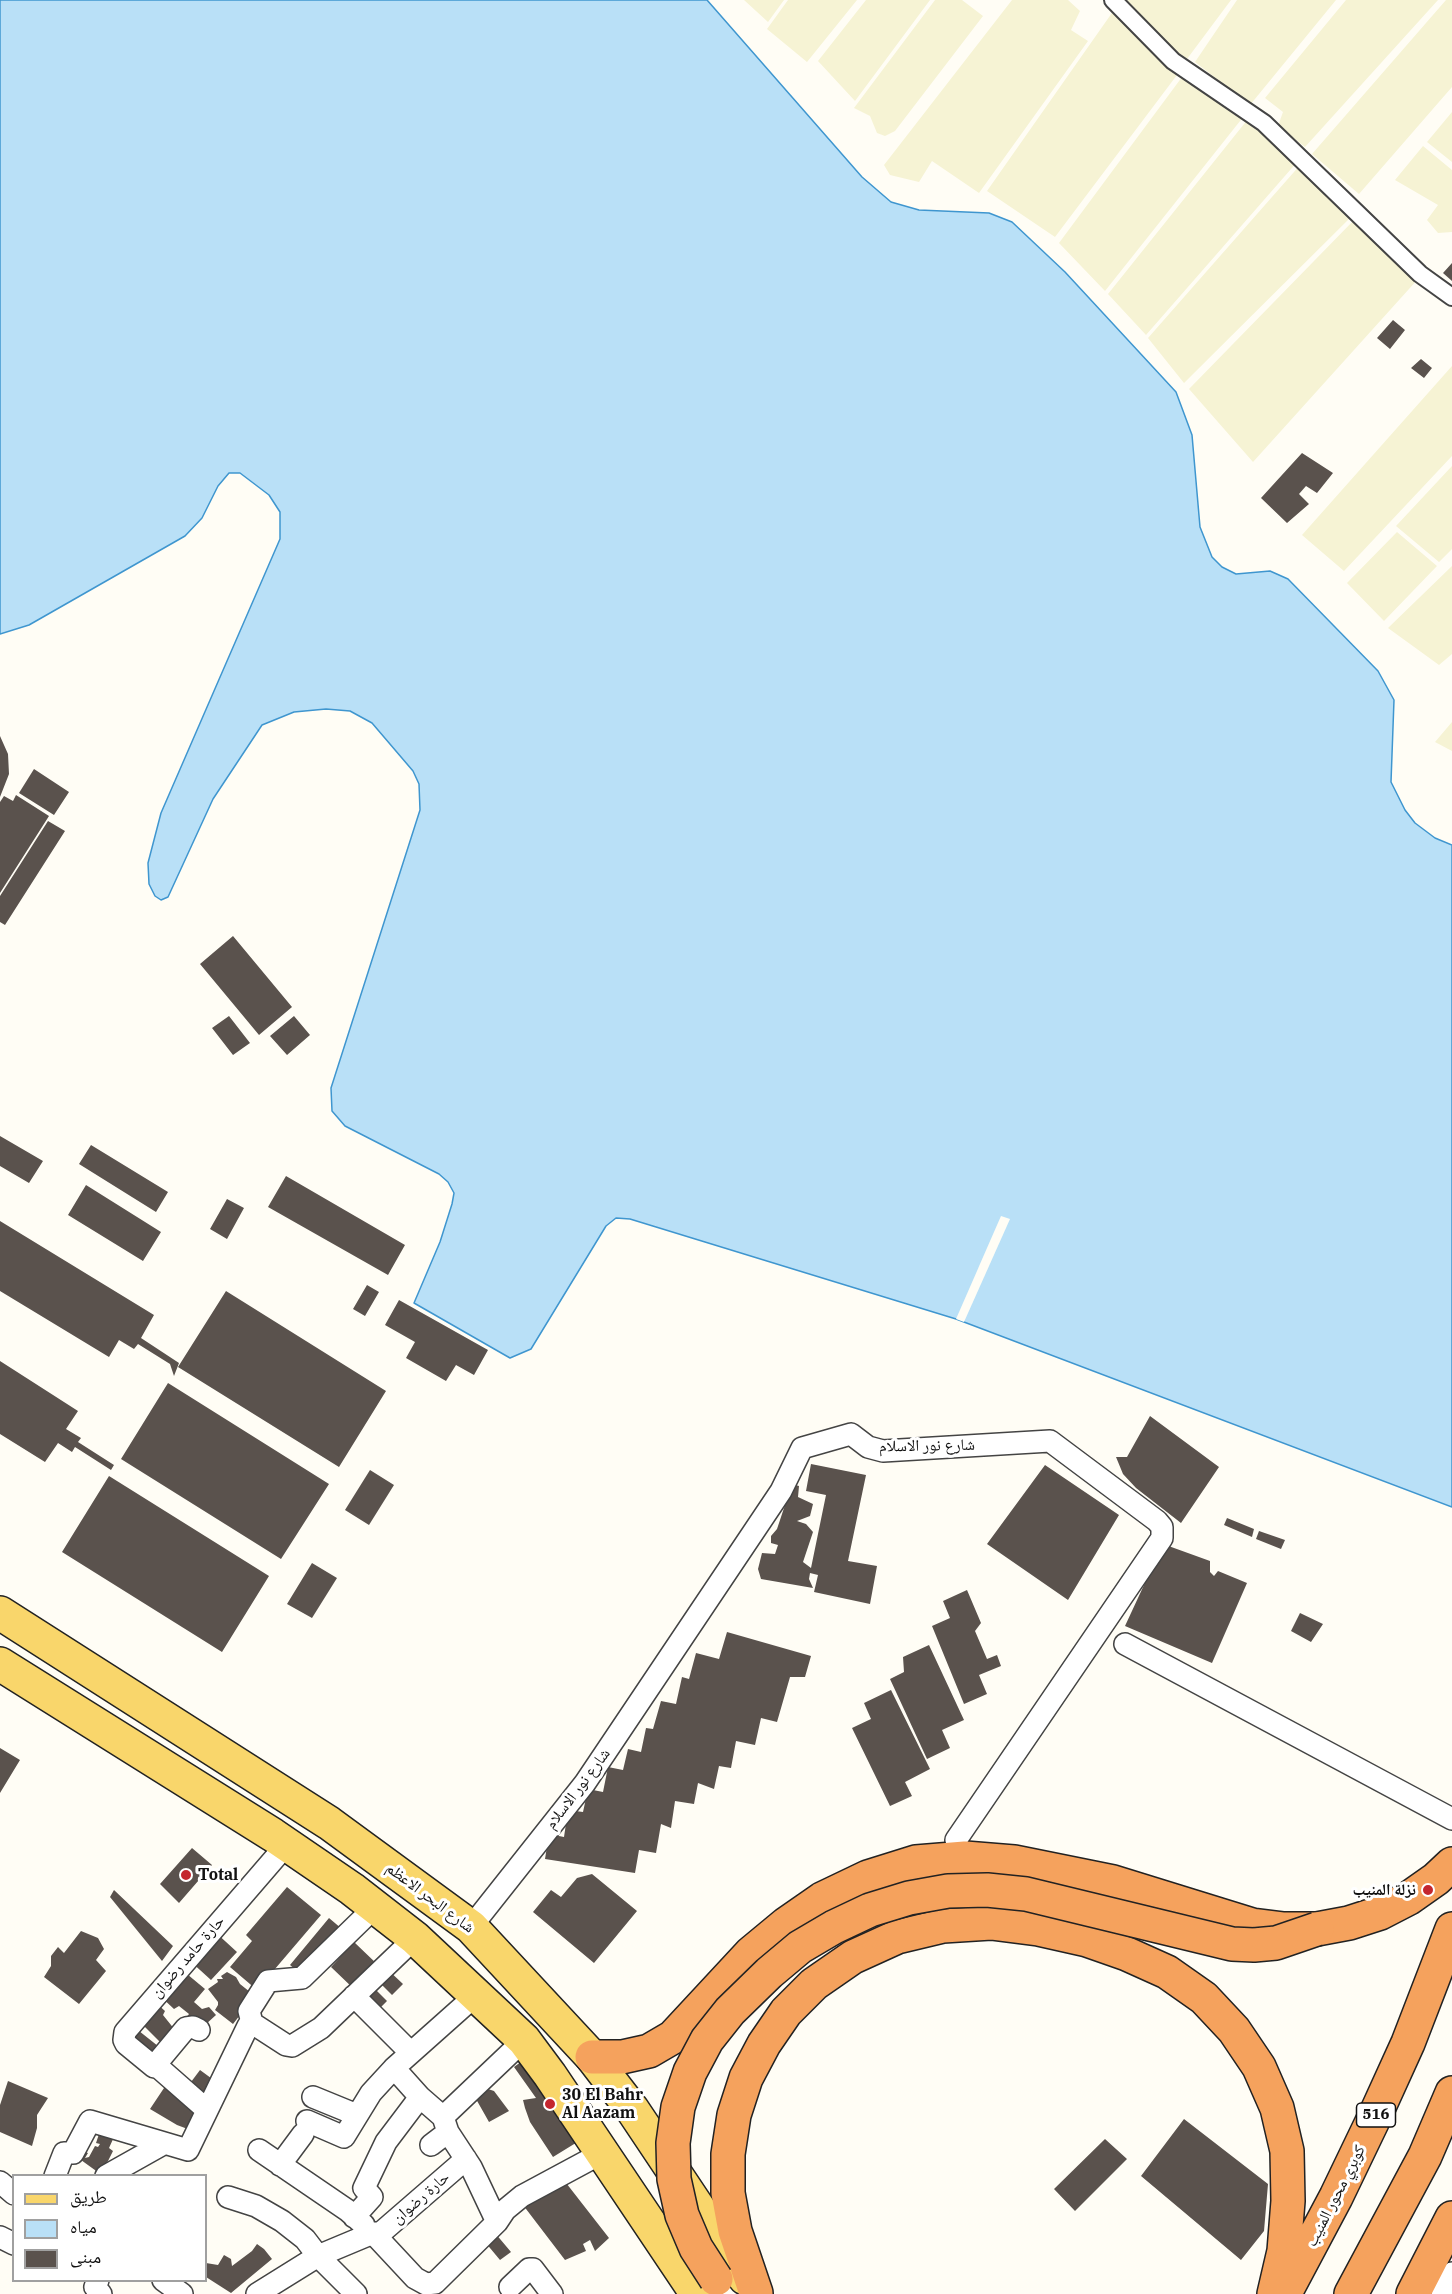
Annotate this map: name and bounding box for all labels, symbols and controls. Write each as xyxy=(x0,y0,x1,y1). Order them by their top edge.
street label: شارع نور الاسلام xyxy=(879,1436,975,1456)
street label: شارع نور الاسلام xyxy=(541,1745,615,1833)
street label: شارع البحر الاعظم xyxy=(382,1859,478,1937)
place label: Total xyxy=(198,1865,238,1885)
marker: Total xyxy=(179,1868,193,1882)
place label: نزلة المنيب xyxy=(1353,1880,1416,1900)
marker: نزلة المنيب xyxy=(1421,1883,1435,1897)
street label: حارة حامد رضوان xyxy=(147,1912,229,2002)
place label: 30 El Bahr Al Aazam xyxy=(562,2085,643,2123)
marker: 30 El Bahr Al Aazam xyxy=(543,2097,557,2111)
road number: 516 xyxy=(1356,2103,1396,2127)
street label: كوبري محور المنيب xyxy=(1302,2142,1370,2250)
street label: حارة رضوان xyxy=(388,2168,454,2228)
legend xyxy=(12,2174,207,2282)
text: طريق xyxy=(70,2185,107,2208)
text: مياه xyxy=(70,2215,97,2238)
text: مبنى xyxy=(70,2245,101,2268)

